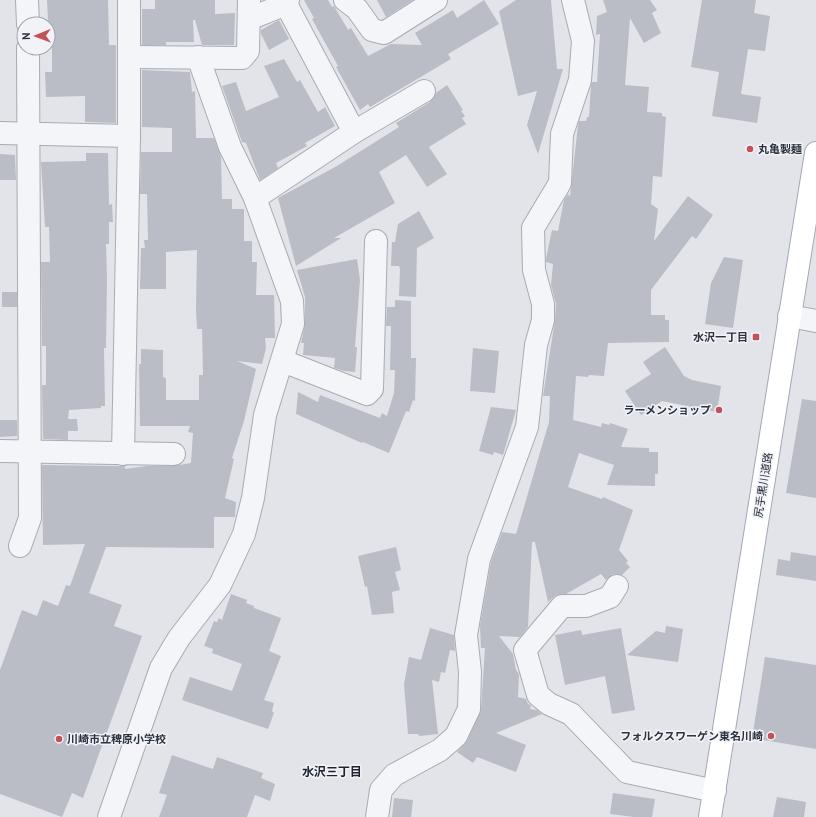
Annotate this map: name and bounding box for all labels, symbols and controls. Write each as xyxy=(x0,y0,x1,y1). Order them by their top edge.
north arrow xyxy=(16,16,56,56)
text: N xyxy=(19,32,33,40)
place label: 丸亀製麺 xyxy=(758,142,802,156)
marker: 丸亀製麺 xyxy=(745,144,755,154)
place label: 水沢一丁目 xyxy=(693,330,748,344)
marker: 水沢一丁目 xyxy=(751,332,761,342)
place label: ラーメンショップ xyxy=(623,403,711,417)
marker: ラーメンショップ xyxy=(714,405,724,415)
street label: 尻手黒川道路 xyxy=(751,451,775,519)
place label: フォルクスワーゲン東名川崎 xyxy=(620,729,763,743)
marker: フォルクスワーゲン東名川崎 xyxy=(766,731,776,741)
place label: 川崎市立稗原小学校 xyxy=(67,732,166,746)
marker: 川崎市立稗原小学校 xyxy=(54,734,64,744)
district label: 水沢三丁目 xyxy=(302,764,362,779)

